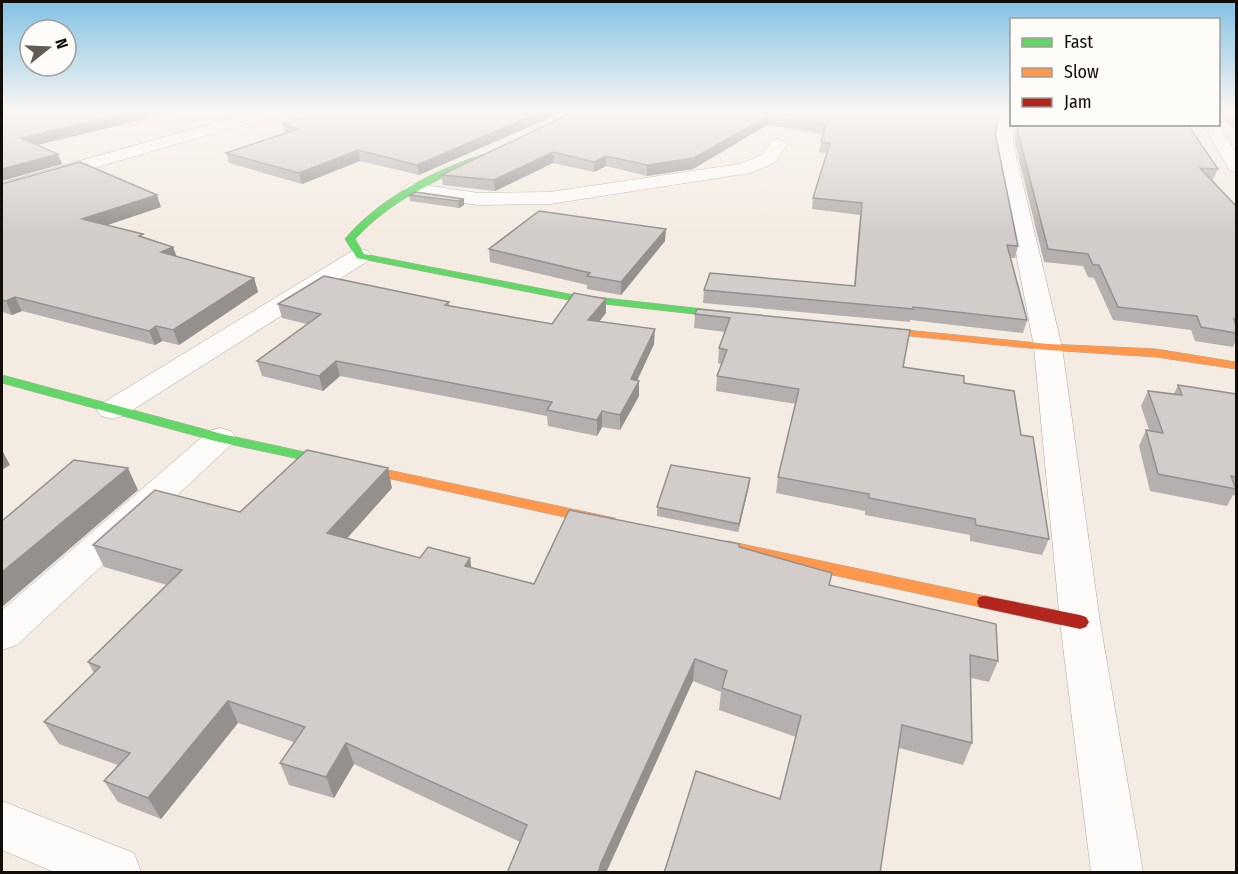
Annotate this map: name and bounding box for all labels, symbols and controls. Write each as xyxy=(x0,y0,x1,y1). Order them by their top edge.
north arrow xyxy=(18,18,78,78)
legend xyxy=(1010,18,1220,126)
text: Fast xyxy=(1064,31,1093,53)
text: N xyxy=(51,36,72,51)
text: Slow xyxy=(1064,61,1099,83)
text: Jam xyxy=(1064,91,1092,113)

